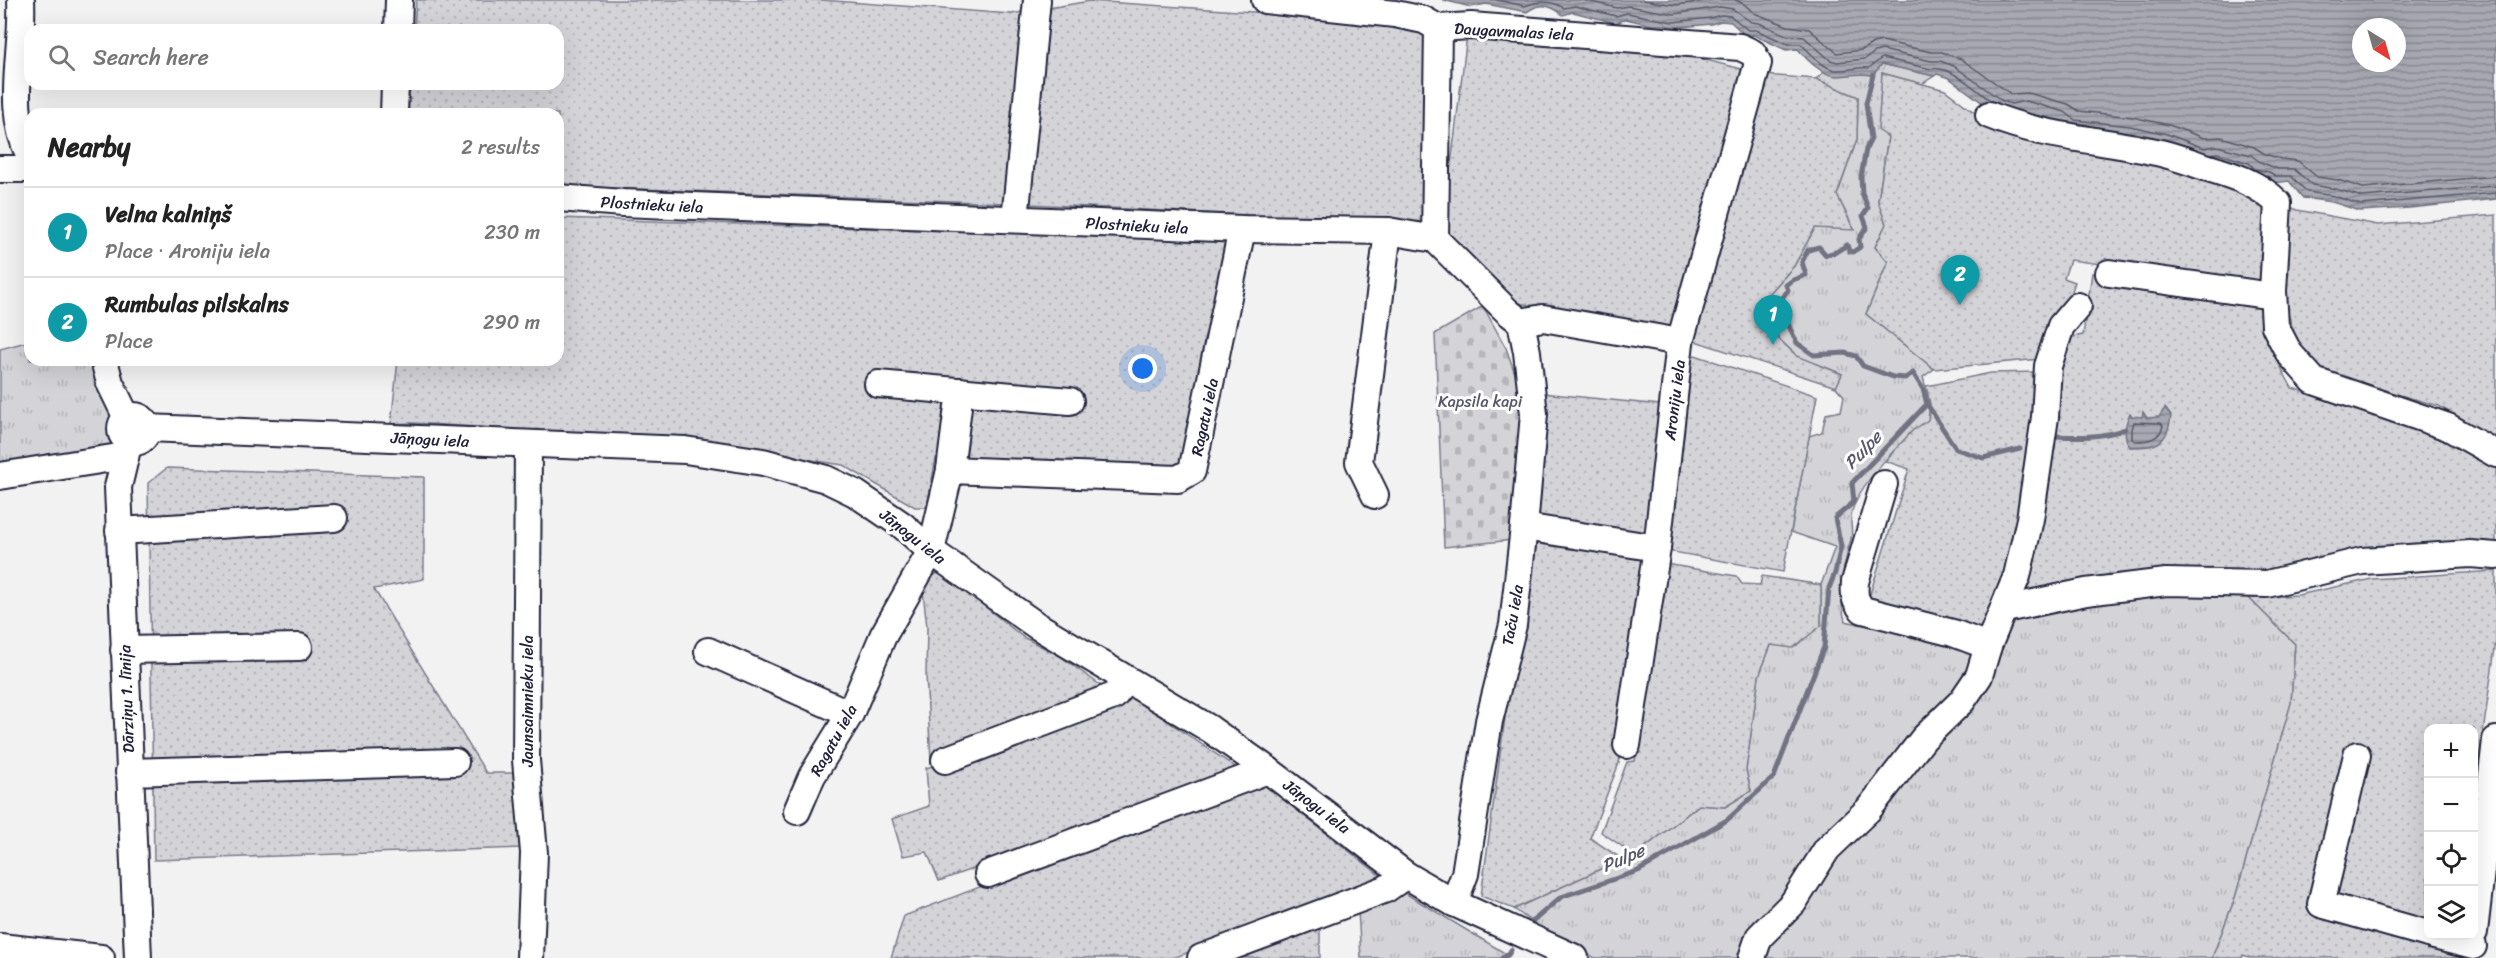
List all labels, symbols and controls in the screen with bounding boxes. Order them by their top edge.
street label: Daugavmalas iela [1454,14,1575,49]
north arrow [2352,18,2406,72]
search box [24,24,564,90]
text: Search here [93,38,209,77]
icon: search [45,41,78,74]
text: Nearby [48,124,130,170]
text: 2 results [461,130,540,165]
street label: Plostnieku iela [600,187,704,222]
text: Velna kalniņš [105,195,231,234]
street label: Plostnieku iela [1085,208,1189,243]
text: 1 [63,215,72,250]
text: 230 m [484,215,540,250]
text: Place · Aroniju iela [105,234,270,269]
pin: 2 [1940,256,1980,305]
text: Rumbulas pilskalns [105,285,289,324]
pin: 1 [1754,296,1792,345]
text: 2 [62,305,73,340]
text: 290 m [483,305,540,340]
text: Place [105,324,153,359]
your location [1128,354,1157,383]
street label: Aroniju iela [1655,358,1694,443]
street label: Ragatu iela [1182,376,1227,459]
park label: Kapsila kapi [1438,387,1523,416]
water label: Pulpe [1836,422,1891,477]
street label: Jāņogu iela [389,423,471,456]
street label: Jāņogu iela [872,500,953,573]
street label: Taču iela [1493,581,1532,648]
street label: Jaunsaimnieku iela [513,635,542,768]
street label: Dārziņu 1. līnija [110,643,143,754]
street label: Ragatu iela [802,699,865,782]
map controls [2424,724,2478,940]
button: + [2424,724,2478,778]
street label: Jāņogu iela [1276,771,1357,842]
button: − [2424,778,2478,832]
button: locate [2424,832,2478,886]
water label: Pulpe [1596,834,1651,881]
button: layers [2424,886,2478,940]

